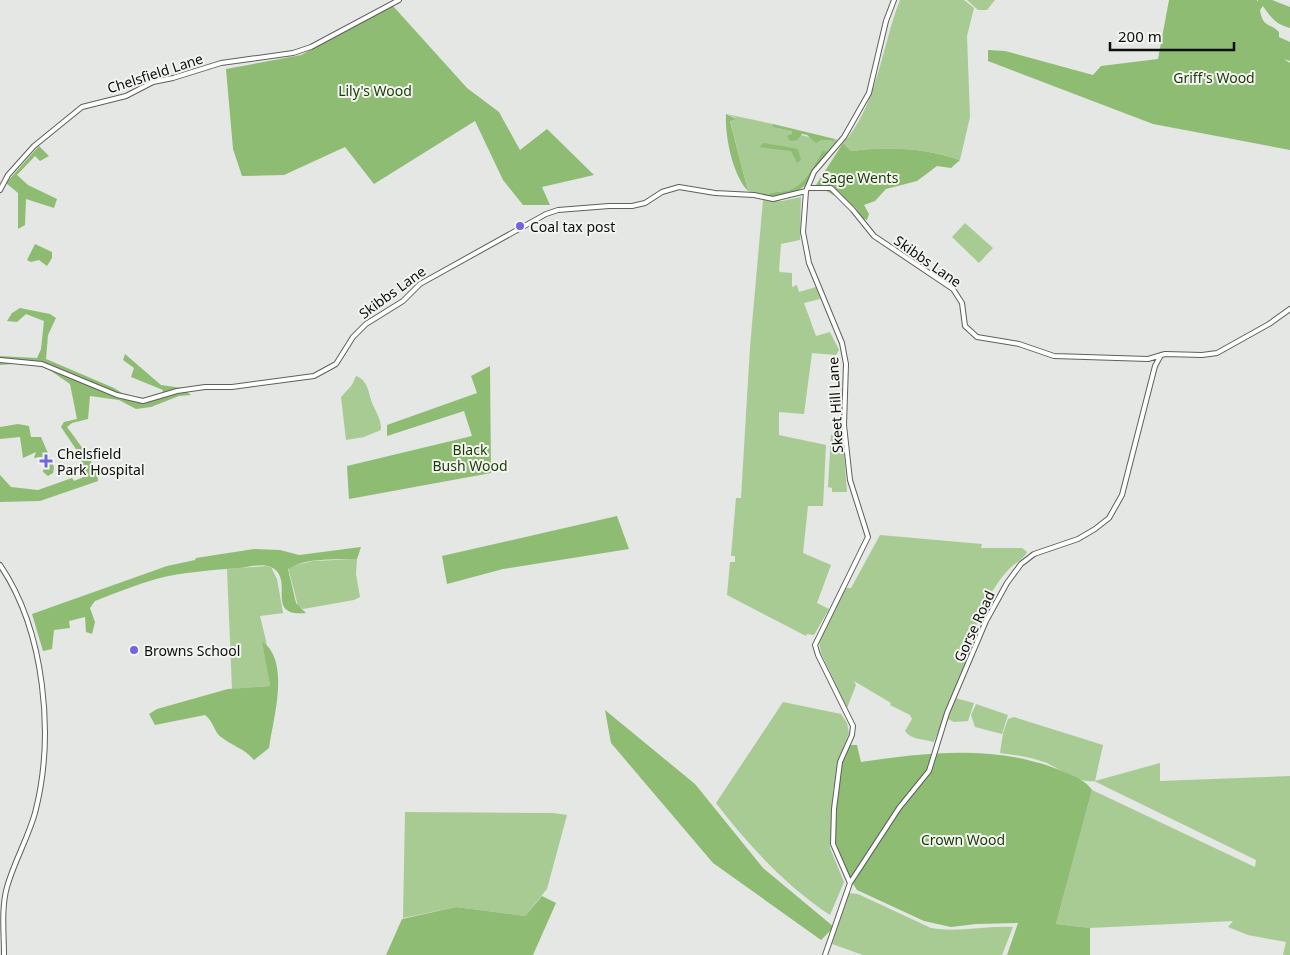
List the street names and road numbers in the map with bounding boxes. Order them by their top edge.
street label: Chelsfield Lane [105,49,205,97]
street label: Skibbs Lane [891,231,966,291]
street label: Skibbs Lane [355,261,429,323]
street label: Skeet Hill Lane [823,356,847,454]
street label: Gorse Road [949,587,999,665]

